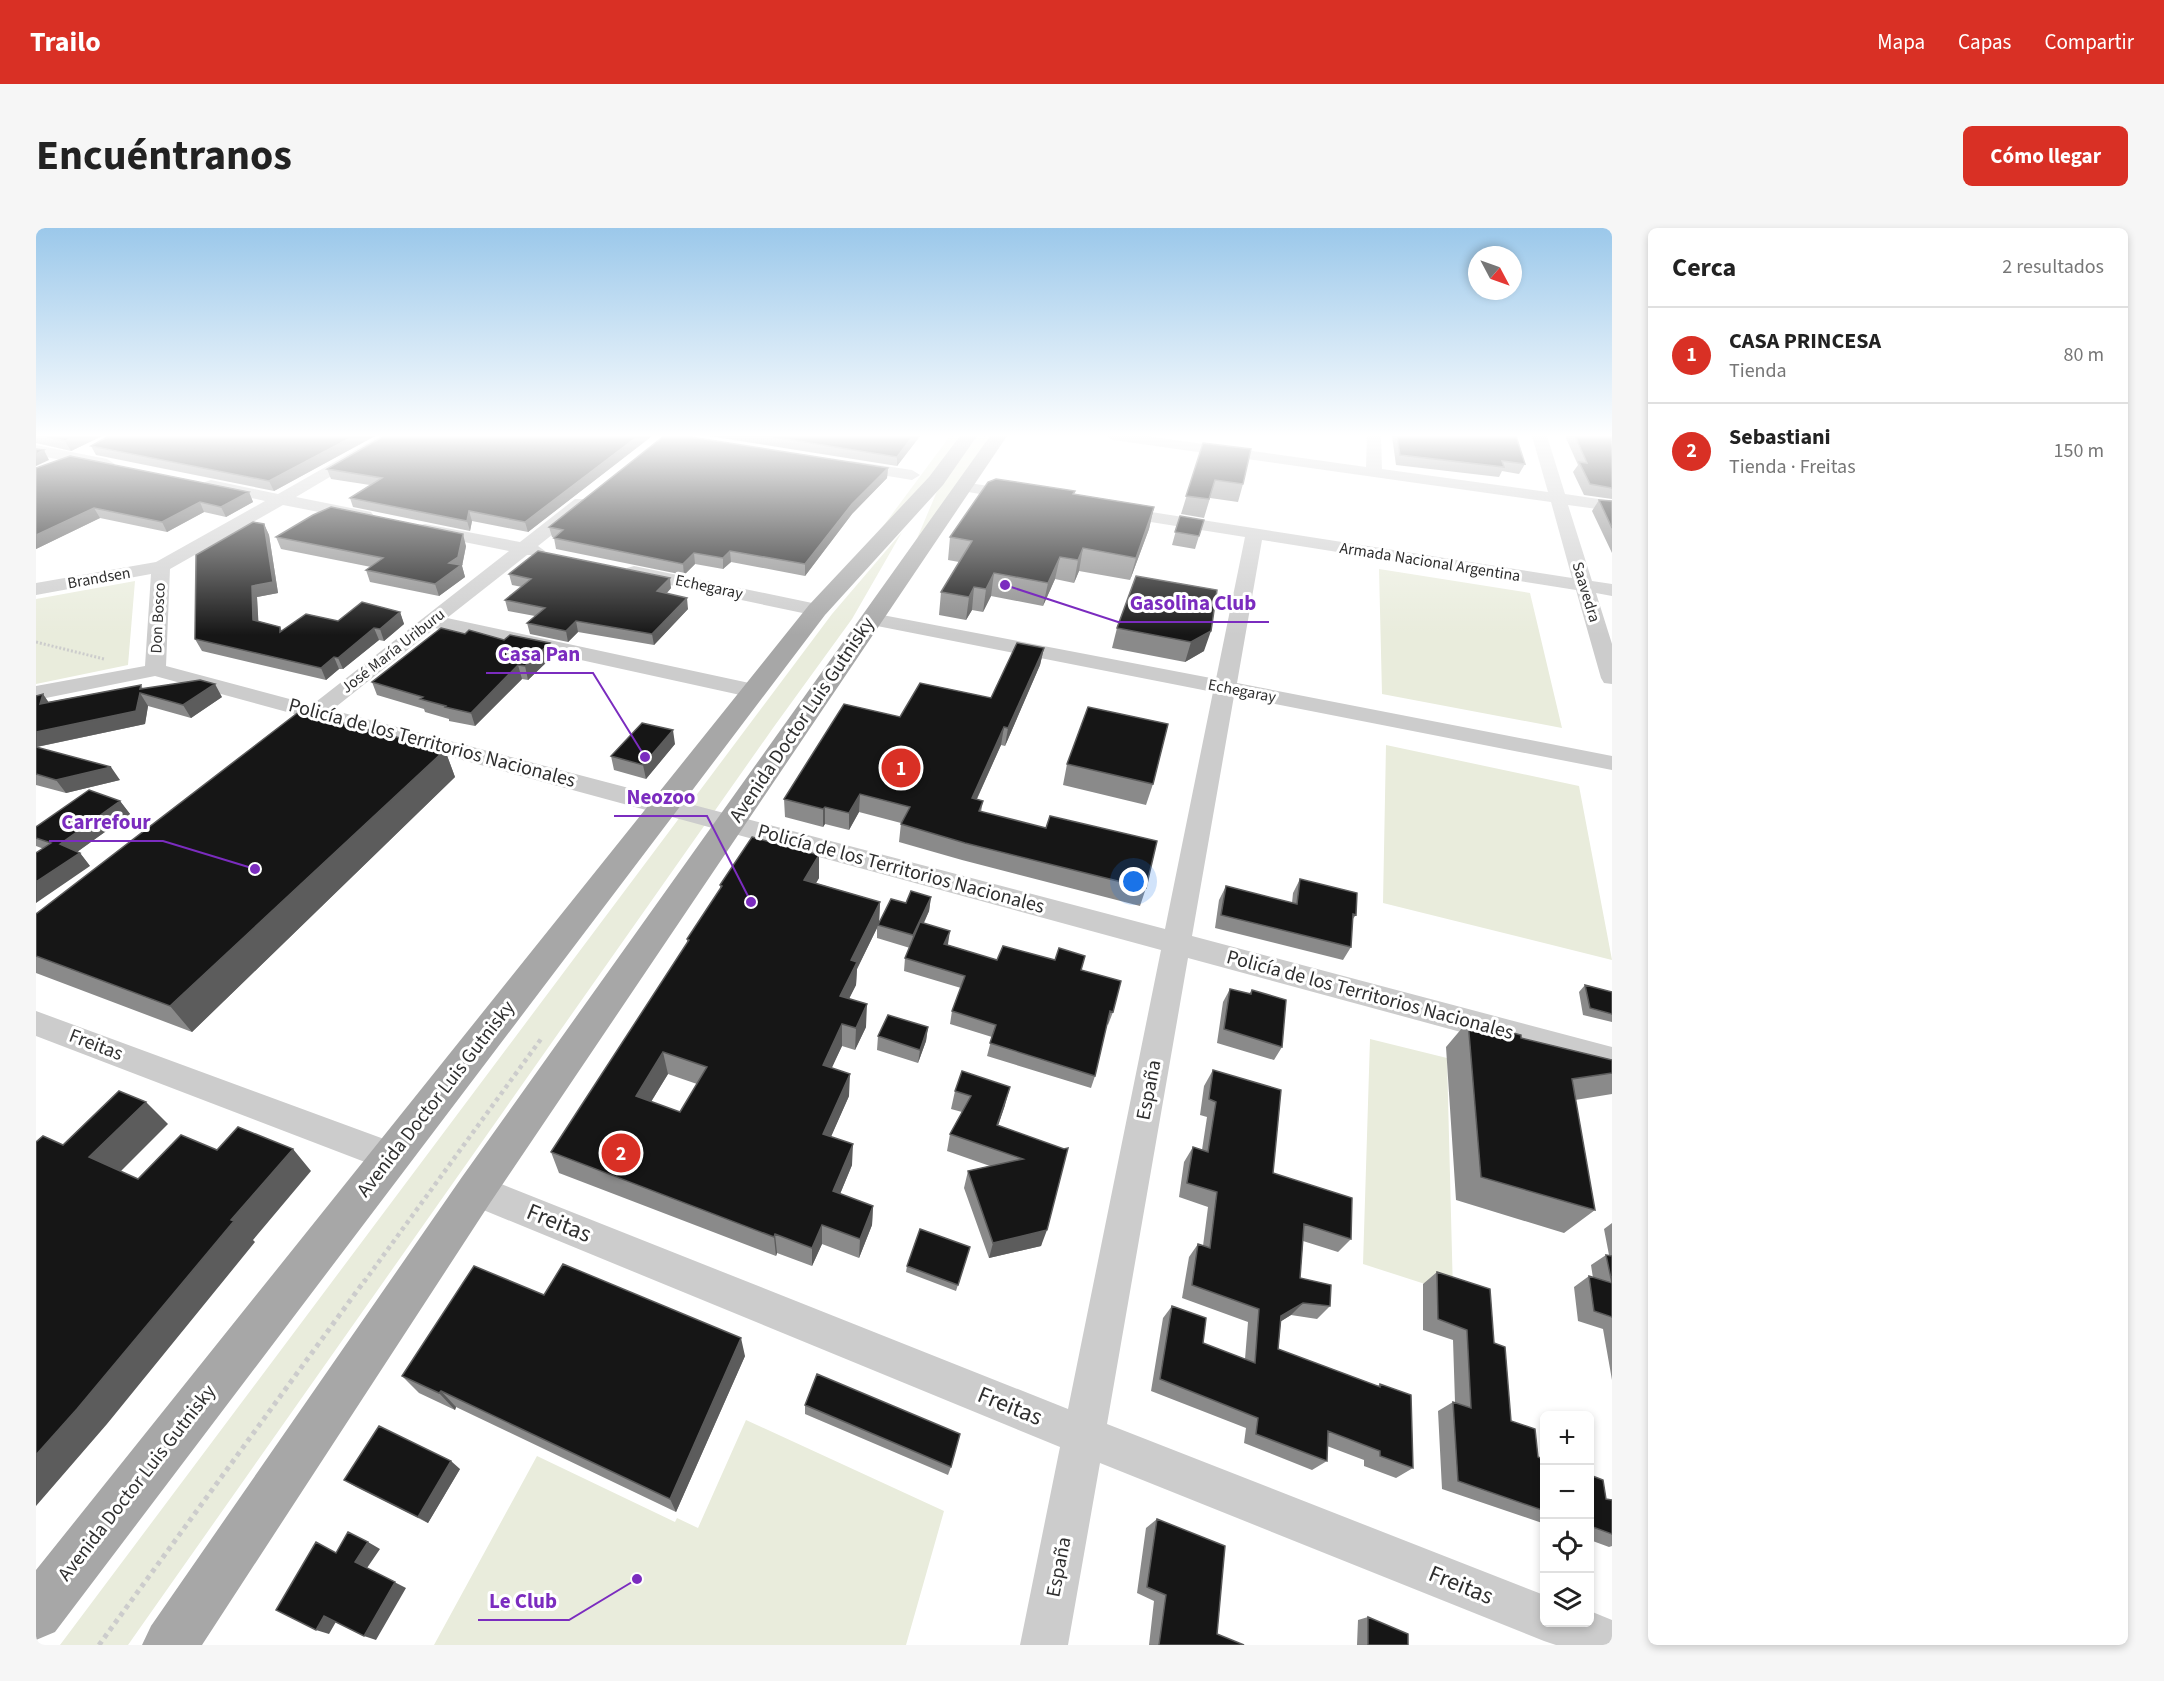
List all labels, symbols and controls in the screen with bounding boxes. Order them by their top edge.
text: Trailo [30,22,101,62]
text: Mapa [1877,27,1925,57]
text: Capas [1958,27,2011,57]
text: Compartir [2044,27,2134,57]
text: Encuéntranos [36,126,292,186]
button: Cómo llegar [1963,126,2128,186]
north arrow [1468,246,1522,300]
text: Cerca [1672,249,1736,286]
text: 2 resultados [2002,253,2104,281]
text: CASA PRINCESA [1729,325,1881,357]
text: 1 [1686,341,1697,369]
text: 80 m [2064,341,2104,369]
text: Tienda [1729,357,1787,385]
text: Sebastiani [1729,421,1831,453]
text: 2 [1686,437,1697,465]
text: 150 m [2054,437,2104,465]
text: Tienda · Freitas [1729,453,1856,481]
street label: Armada Nacional Argentina [1338,537,1522,587]
street label: Saavedra [1566,559,1606,625]
street label: Brandsen [66,562,132,594]
street label: Echegaray [673,569,745,605]
street label: Don Bosco [145,582,171,654]
callout: Gasolina Club [1118,583,1269,622]
text: Gasolina Club [1130,588,1256,618]
street label: José María Uriburu [336,603,450,699]
street label: Avenida Doctor Luis Gutnisky [723,611,882,828]
callout: Casa Pan [486,634,593,673]
text: Casa Pan [498,639,580,669]
street label: Echegaray [1206,674,1278,708]
street label: Policía de los Territorios Nacionales [285,691,579,795]
pin: 1 [882,746,920,790]
callout: Neozoo [614,777,707,816]
text: Neozoo [627,782,695,812]
callout: Carrefour [49,802,163,841]
text: Carrefour [61,807,151,837]
street label: Policía de los Territorios Nacionales [754,817,1048,921]
your location [1119,867,1148,896]
street label: Policía de los Territorios Nacionales [1223,943,1517,1047]
street label: Avenida Doctor Luis Gutnisky [350,994,522,1203]
street label: Freitas [65,1022,127,1068]
street label: España [1129,1057,1169,1123]
pin: 2 [602,1130,640,1176]
street label: Freitas [521,1194,597,1252]
street label: Freitas [972,1377,1048,1435]
street label: Avenida Doctor Luis Gutnisky [51,1378,223,1587]
map controls [1540,1411,1594,1627]
button: + [1540,1411,1594,1465]
button: − [1540,1465,1594,1519]
button: locate [1540,1519,1594,1573]
street label: España [1039,1534,1079,1600]
street label: Freitas [1423,1556,1499,1614]
button: layers [1540,1573,1594,1627]
callout: Le Club [478,1581,569,1620]
text: Le Club [489,1586,557,1616]

